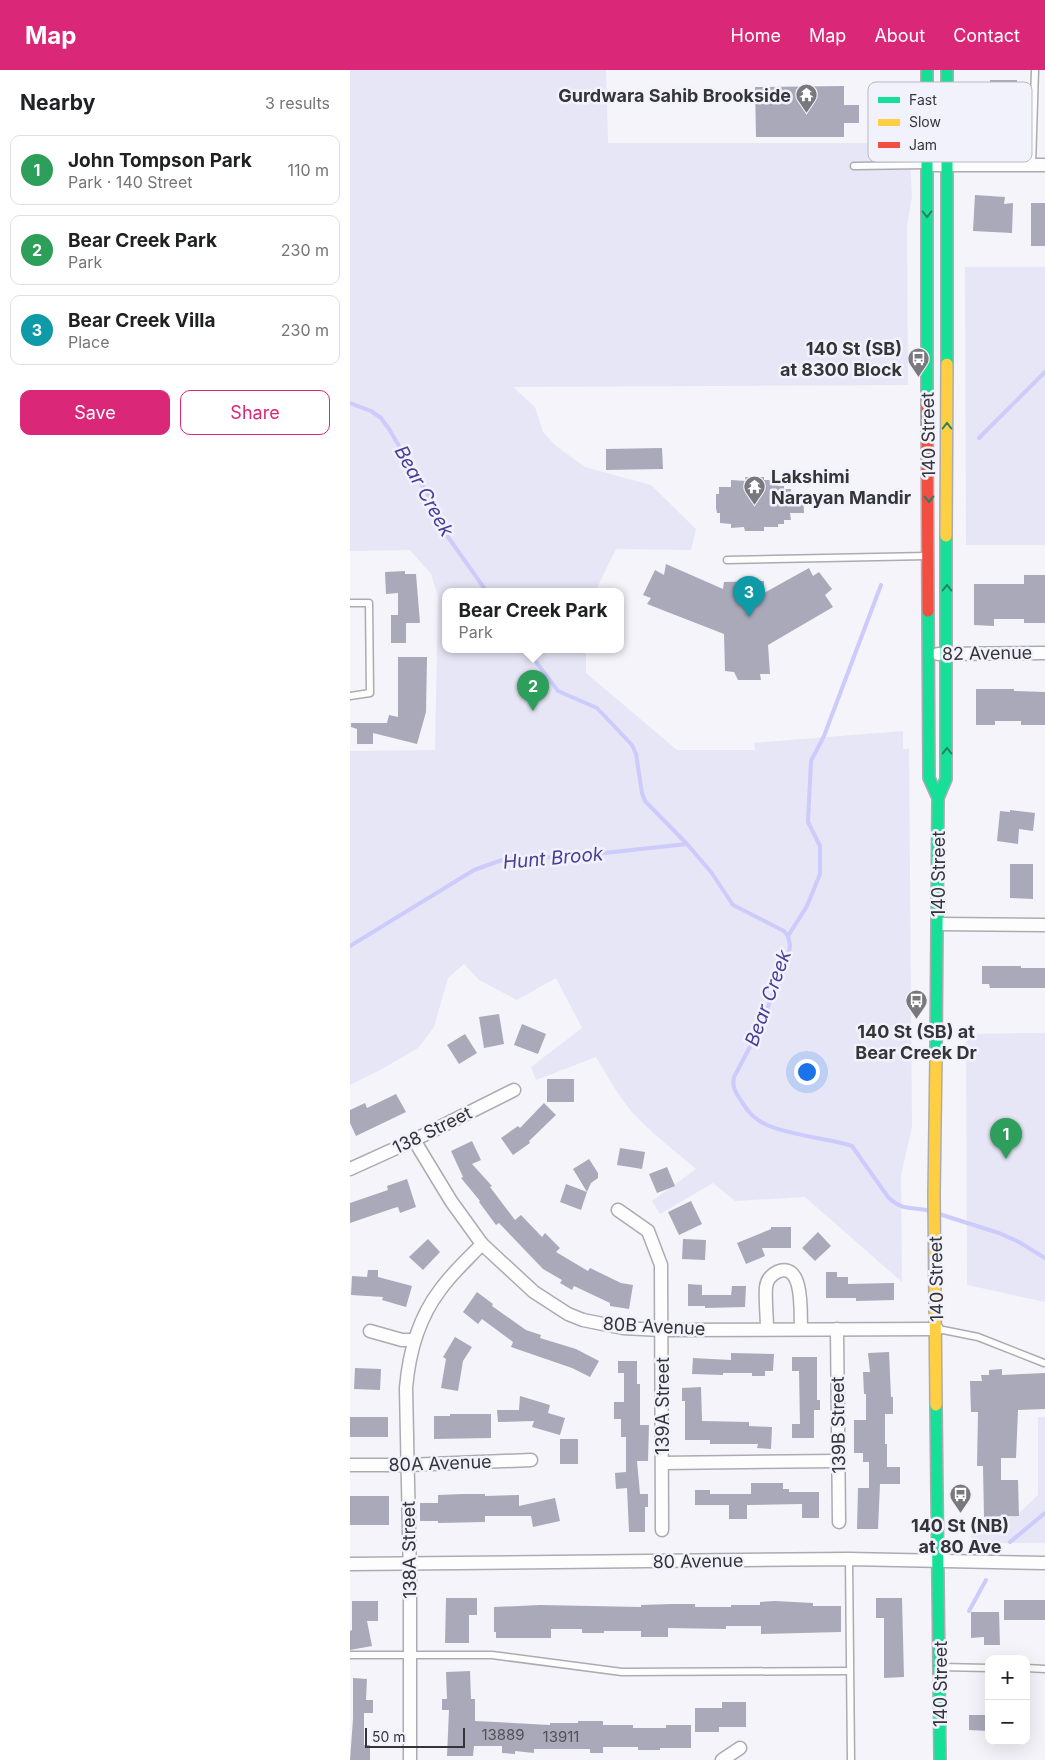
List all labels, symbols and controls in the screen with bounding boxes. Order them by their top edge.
text: Map [25,21,76,50]
text: Home [731,25,781,46]
text: Map [809,25,846,46]
text: About [874,25,925,46]
text: Contact [953,25,1020,46]
legend [868,82,1032,162]
temple icon: Gurdwara Sahib Brookside [795,83,819,114]
place label: Gurdwara Sahib Brookside [558,85,791,106]
text: Nearby [20,90,95,115]
text: Fast [909,91,937,108]
text: 3 results [265,93,330,113]
text: Slow [909,113,941,130]
text: Jam [909,136,937,153]
text: John Tompson Park [68,149,252,172]
text: 1 [34,160,40,180]
text: 110 m [287,160,329,180]
text: Park · 140 Street [68,172,192,192]
one-way arrow [922,210,932,218]
text: Bear Creek Park [68,229,217,252]
text: 2 [32,240,42,260]
text: 230 m [281,240,329,260]
text: Park [68,252,102,272]
text: Bear Creek Villa [68,309,216,332]
text: 3 [32,320,42,340]
text: 230 m [281,320,329,340]
text: Place [68,332,110,352]
place label: 140 St (SB) at 8300 Block [780,338,903,380]
bus stop icon: 140 St (SB) at 8300 Block [906,346,930,377]
button: Save [20,390,170,435]
button: Share [180,390,330,435]
street label: 140 Street [917,392,939,478]
one-way arrow [942,422,952,430]
water label: Bear Creek [390,441,459,541]
place label: Lakshimi Narayan Mandir [771,466,911,508]
temple icon: Lakshimi Narayan Mandir [743,474,767,505]
one-way arrow [924,496,934,503]
pin: 3 [733,576,765,617]
one-way arrow [942,584,952,592]
popup [442,588,624,653]
text: Bear Creek Park [459,599,608,622]
text: Park [459,622,493,642]
street label: 82 Avenue [942,642,1032,664]
pin: 2 [517,670,549,711]
one-way arrow [942,747,952,754]
street label: 140 Street [928,831,949,917]
water label: Hunt Brook [502,842,605,874]
water label: Bear Creek [740,946,796,1049]
bus stop icon: 140 St (SB) at Bear Creek Dr [904,989,928,1020]
place label: 140 St (SB) at Bear Creek Dr [855,1021,977,1063]
your location [794,1059,820,1085]
street label: 138 Street [389,1102,475,1158]
pin: 1 [990,1118,1022,1159]
street label: 140 Street [925,1236,947,1322]
street label: 80B Avenue [602,1313,706,1339]
street label: 139A Street [652,1357,673,1455]
street label: 139B Street [827,1376,849,1474]
street label: 80A Avenue [388,1451,492,1475]
bus stop icon: 140 St (NB) at 80 Ave [948,1483,972,1514]
street label: 138A Street [398,1501,420,1599]
place label: 140 St (NB) at 80 Ave [911,1515,1009,1557]
street label: 80 Avenue [652,1550,744,1572]
street label: 140 Street [930,1641,951,1727]
map controls [985,1655,1030,1745]
button: + [985,1655,1030,1700]
button: − [985,1700,1030,1745]
scale bar [365,1725,465,1748]
house number: 13889 [481,1725,525,1744]
house number: 13911 [543,1727,579,1746]
text: 50 m [372,1728,406,1745]

